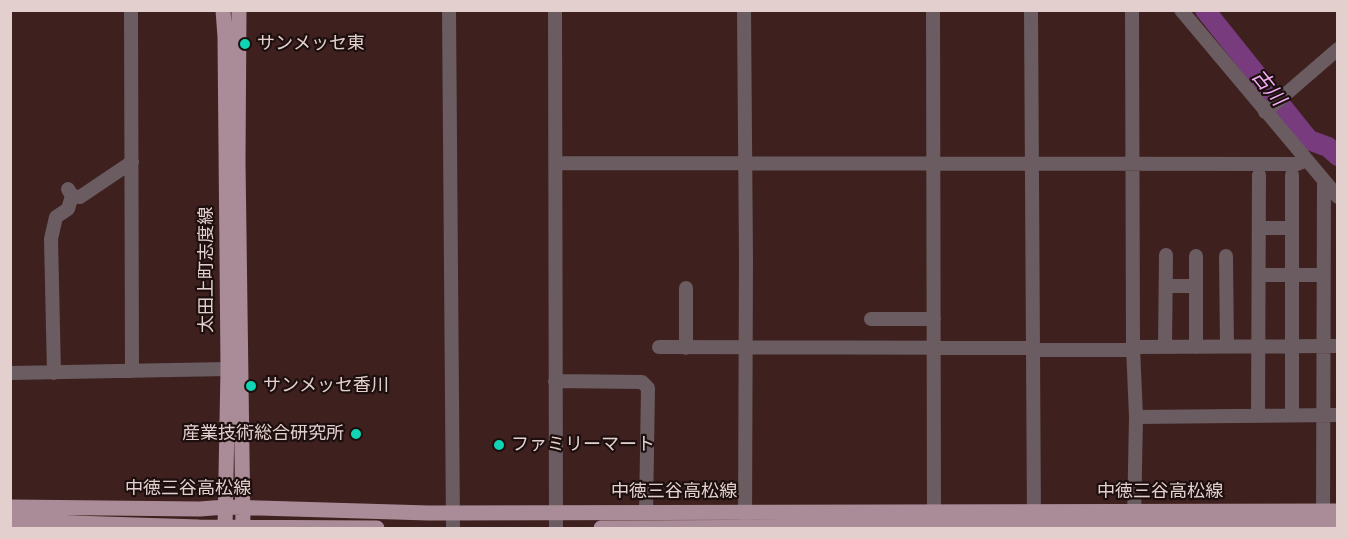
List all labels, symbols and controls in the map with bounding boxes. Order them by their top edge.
place label: サンメッセ東 [257,33,365,55]
marker: サンメッセ東 [238,37,252,51]
water label: 古川 [1246,65,1290,111]
street label: 太田上町志度線 [196,207,218,333]
place label: サンメッセ香川 [263,375,389,397]
marker: サンメッセ香川 [244,379,258,393]
place label: 産業技術総合研究所 [182,423,344,445]
marker: 産業技術総合研究所 [349,427,363,441]
place label: ファミリーマート [511,434,655,456]
marker: ファミリーマート [492,438,506,452]
street label: 中徳三谷高松線 [125,478,251,500]
street label: 中徳三谷高松線 [611,481,737,503]
street label: 中徳三谷高松線 [1097,481,1223,503]

